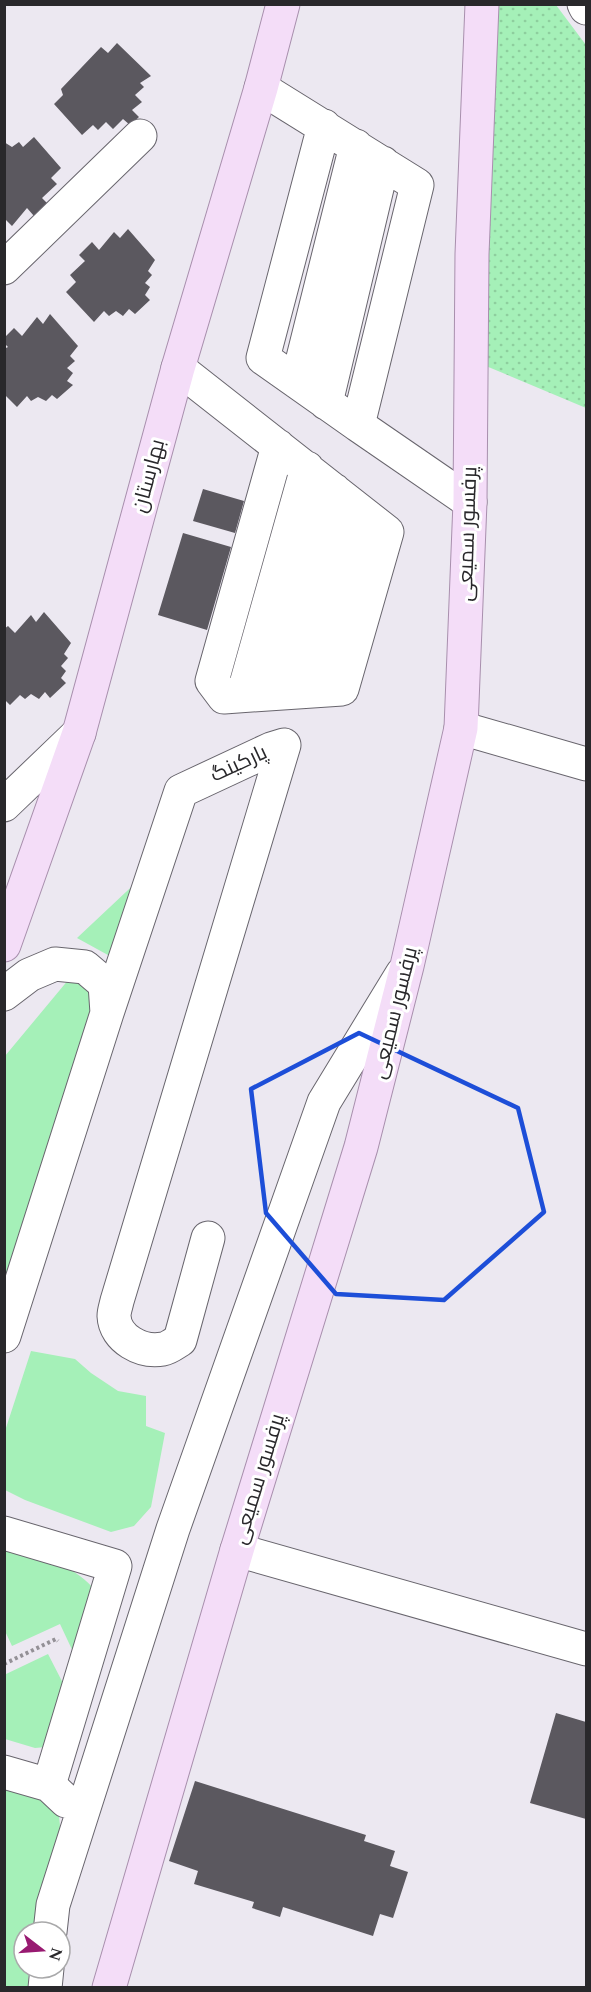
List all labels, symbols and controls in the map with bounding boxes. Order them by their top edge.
street label: بهارستان [124,436,174,516]
street label: پرفسور سمیعی [450,465,486,602]
street label: پارکینگ [205,737,273,791]
street label: پرفسور سمیعی [363,943,427,1082]
street label: پرفسور سمیعی [224,1409,294,1548]
north arrow [12,1920,72,1980]
text: N [42,1944,69,1964]

